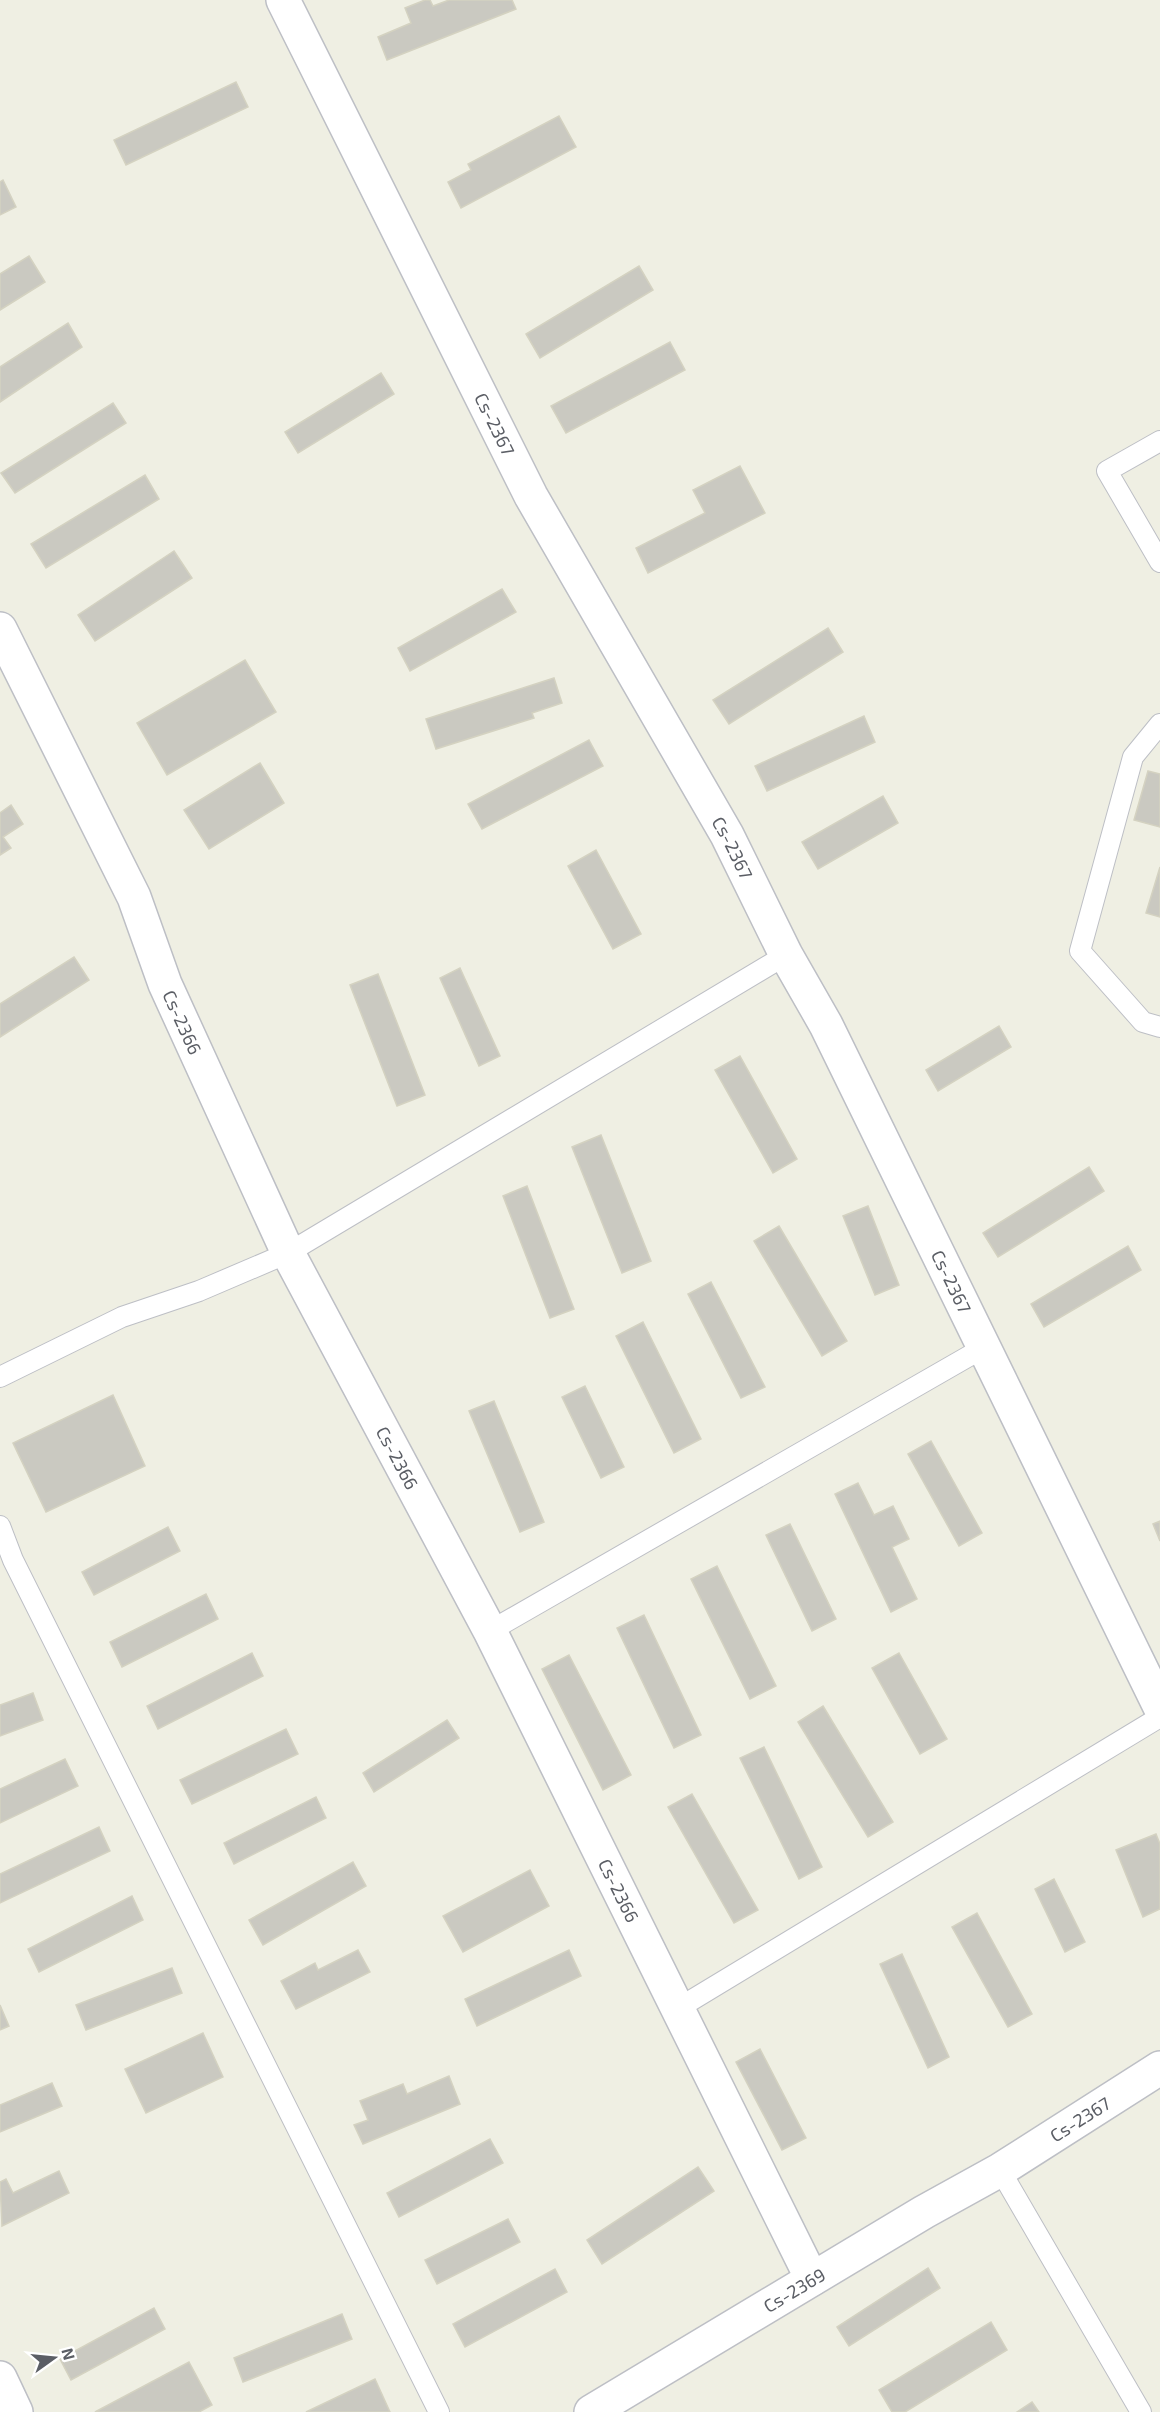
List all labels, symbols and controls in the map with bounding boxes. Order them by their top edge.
street label: Cs-2367 [470,389,520,459]
street label: Cs-2367 [708,812,758,882]
street label: Cs-2366 [158,987,207,1058]
street label: Cs-2367 [927,1246,976,1316]
street label: Cs-2366 [372,1423,423,1493]
street label: Cs-2366 [594,1855,644,1926]
street label: Cs-2367 [1046,2092,1114,2146]
street label: Cs-2369 [759,2263,829,2317]
north arrow [24,2328,84,2388]
text: N [58,2346,80,2362]

